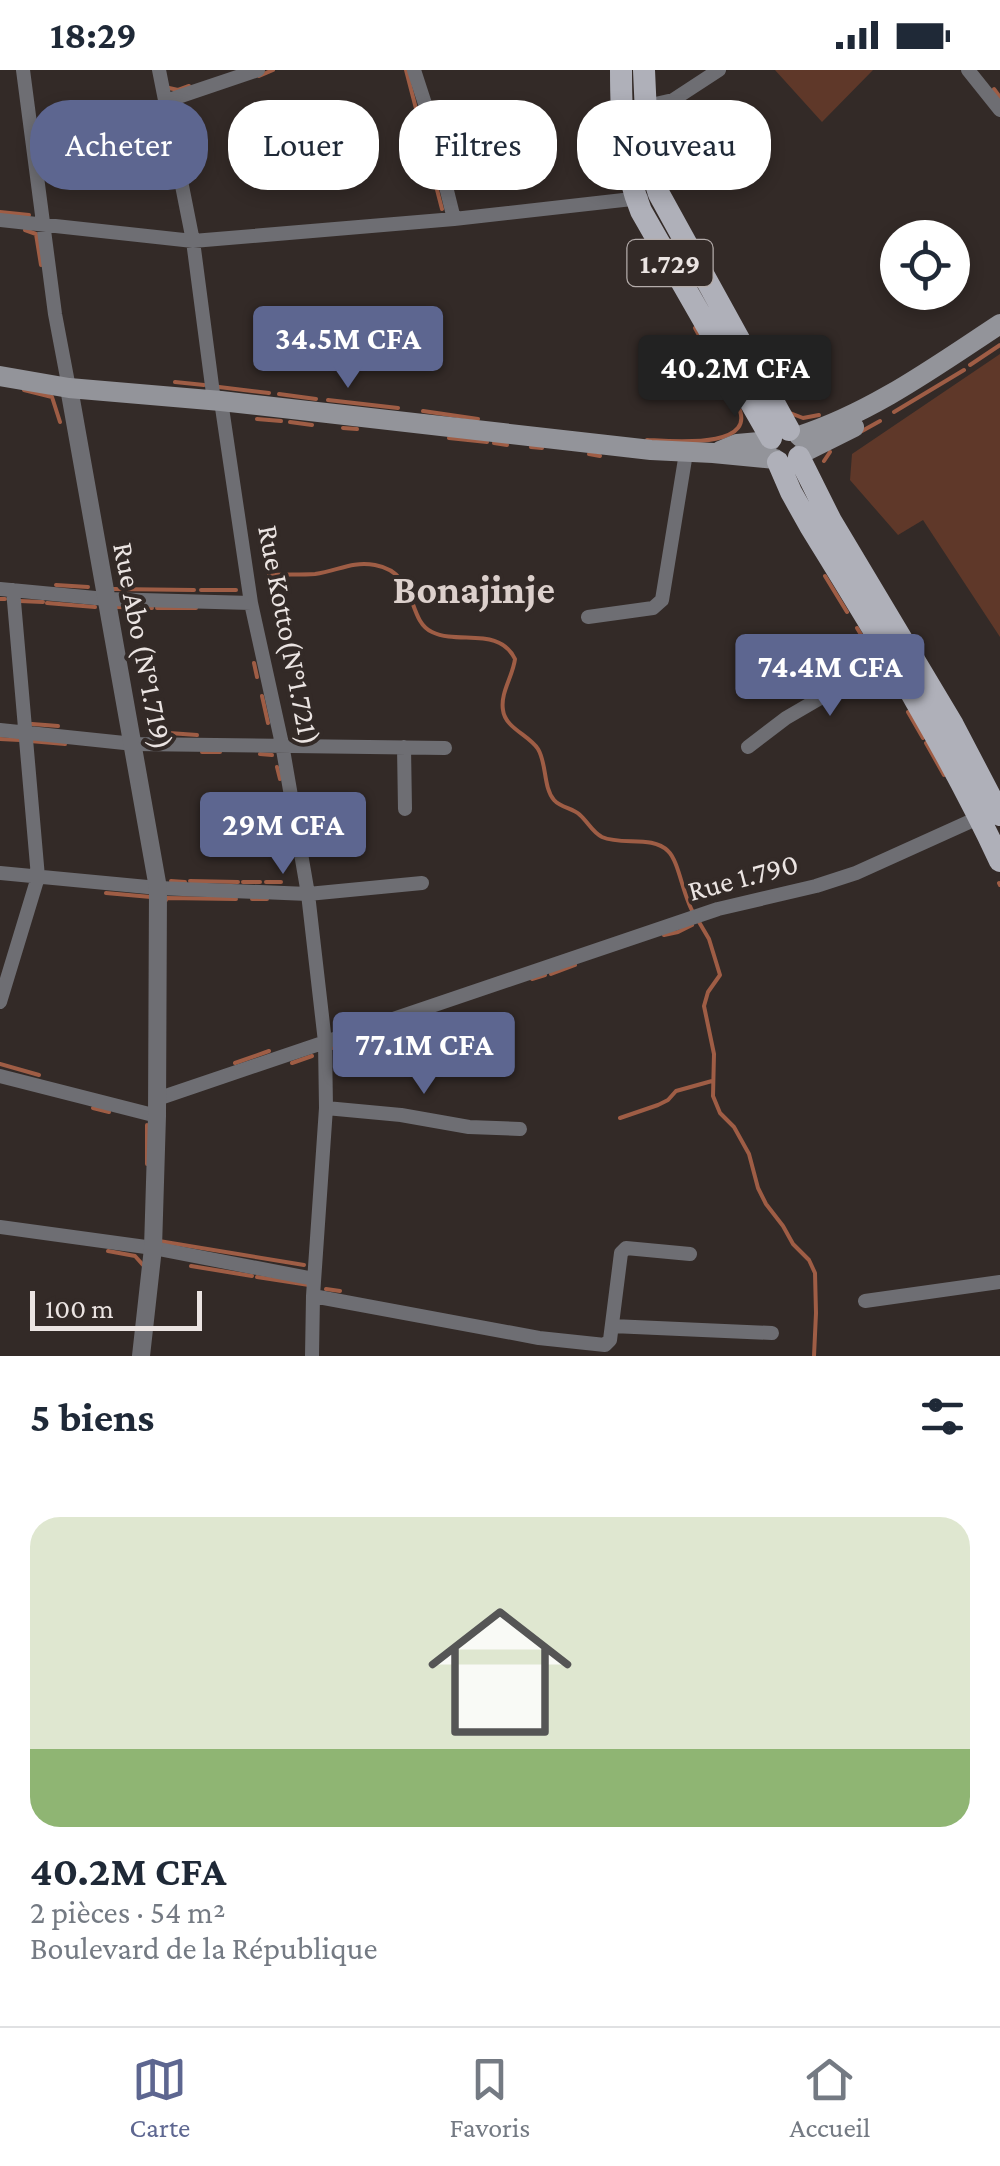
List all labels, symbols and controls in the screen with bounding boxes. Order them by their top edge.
text: 18:29 [50,14,137,56]
chip: Acheter [30,100,208,190]
chip: Louer [228,100,379,190]
chip: Filtres [399,100,557,190]
chip: Nouveau [577,100,771,190]
map controls [880,220,970,310]
button: locate [880,220,970,310]
road number: 1.729 [628,240,712,286]
pin: 34.5M CFA [234,306,462,391]
text: 34.5M CFA [275,320,421,356]
pin: 40.2M CFA [621,335,849,420]
text: 40.2M CFA [660,349,810,385]
street label: Rue Kotto(N°1.721) [251,522,327,748]
street label: Rue Abo (N°1.719) [106,539,180,753]
district label: Bonajinje [393,567,555,612]
pin: 74.4M CFA [716,634,944,719]
text: 74.4M CFA [757,648,903,684]
pin: 29M CFA [191,792,375,877]
text: 29M CFA [222,806,344,842]
street label: Rue 1.790 [684,846,802,907]
pin: 77.1M CFA [310,1012,538,1097]
text: 77.1M CFA [355,1026,493,1062]
scale bar [30,1286,202,1330]
text: 100 m [45,1293,114,1324]
icon: filters [915,1389,970,1444]
text: 5 biens [30,1393,154,1440]
icon: home [410,1582,590,1762]
text: 40.2M CFA [30,1847,226,1894]
text: 2 pièces · 54 m² [30,1894,226,1930]
text: Boulevard de la République [30,1930,378,1966]
tab: Carte [130,2052,190,2143]
tab: Favoris [449,2052,530,2143]
tab: Accueil [790,2052,870,2143]

